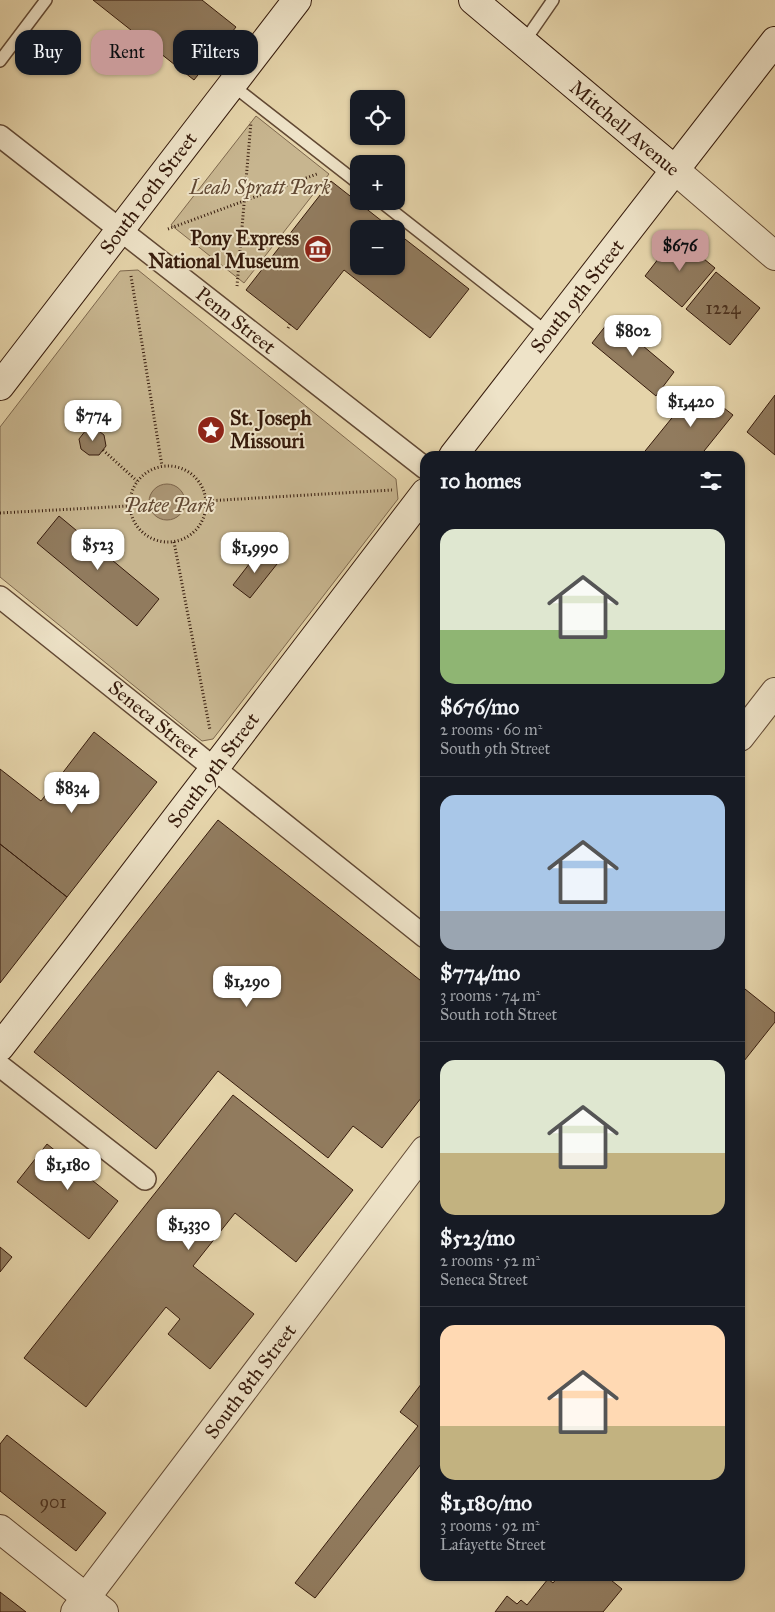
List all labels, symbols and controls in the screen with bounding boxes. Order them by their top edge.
chip: Buy [15,30,81,75]
chip: Rent [91,30,163,75]
chip: Filters [173,30,258,75]
street label: Mitchell Avenue [565,75,685,181]
map controls [350,90,405,275]
button: locate [350,90,405,145]
street label: South 10th Street [94,127,202,259]
button: + [350,155,405,210]
park label: Leah Spratt Park [188,175,331,200]
button: − [350,220,405,275]
place label: Pony Express National Museum [148,226,300,273]
pin: $676 [650,230,710,272]
museum icon: Pony Express National Museum [303,234,333,264]
street label: South 9th Street [525,234,629,358]
text: $676 [663,236,697,255]
street label: Penn Street [191,281,281,359]
house number: 1224 [706,297,741,319]
pin: $802 [603,314,663,357]
text: $802 [615,321,651,340]
pin: $1,420 [650,386,732,428]
text: $1,420 [668,392,714,411]
pin: $774 [63,400,123,442]
text: $774 [75,406,111,425]
place label: St. Joseph Missouri [230,406,312,453]
place icon: St. Joseph Missouri [196,415,226,445]
icon: filters [697,467,725,495]
text: 10 homes [440,468,521,494]
park label: Patee Park [123,493,215,517]
pin: $523 [68,528,128,571]
pin: $1,990 [214,532,296,574]
text: $523 [82,535,114,554]
text: $1,990 [232,538,278,557]
icon: home [538,562,628,652]
street label: Seneca Street [104,675,204,763]
text: $676/mo [440,694,519,720]
street label: South 9th Street [162,708,264,832]
text: 2 rooms · 60 m² [440,720,542,739]
text: South 9th Street [440,739,550,758]
pin: $834 [42,772,102,814]
text: $834 [55,778,89,797]
icon: home [538,827,628,917]
text: $774/mo [440,960,520,986]
pin: $1,290 [206,966,288,1008]
text: $1,290 [224,972,270,991]
text: 3 rooms · 74 m² [440,986,540,1005]
text: South 10th Street [440,1005,557,1024]
icon: home [538,1092,628,1182]
pin: $1,180 [27,1148,109,1191]
text: $1,180 [46,1155,90,1174]
pin: $1,330 [148,1208,230,1251]
text: $1,330 [168,1215,210,1234]
text: $523/mo [440,1225,515,1251]
text: 2 rooms · 52 m² [440,1251,540,1270]
text: Seneca Street [440,1270,528,1289]
street label: South 8th Street [199,1319,301,1443]
icon: home [538,1357,628,1447]
text: $1,180/mo [440,1490,532,1516]
house number: 901 [39,1491,67,1513]
text: 3 rooms · 92 m² [440,1516,540,1535]
text: Lafayette Street [440,1535,546,1554]

